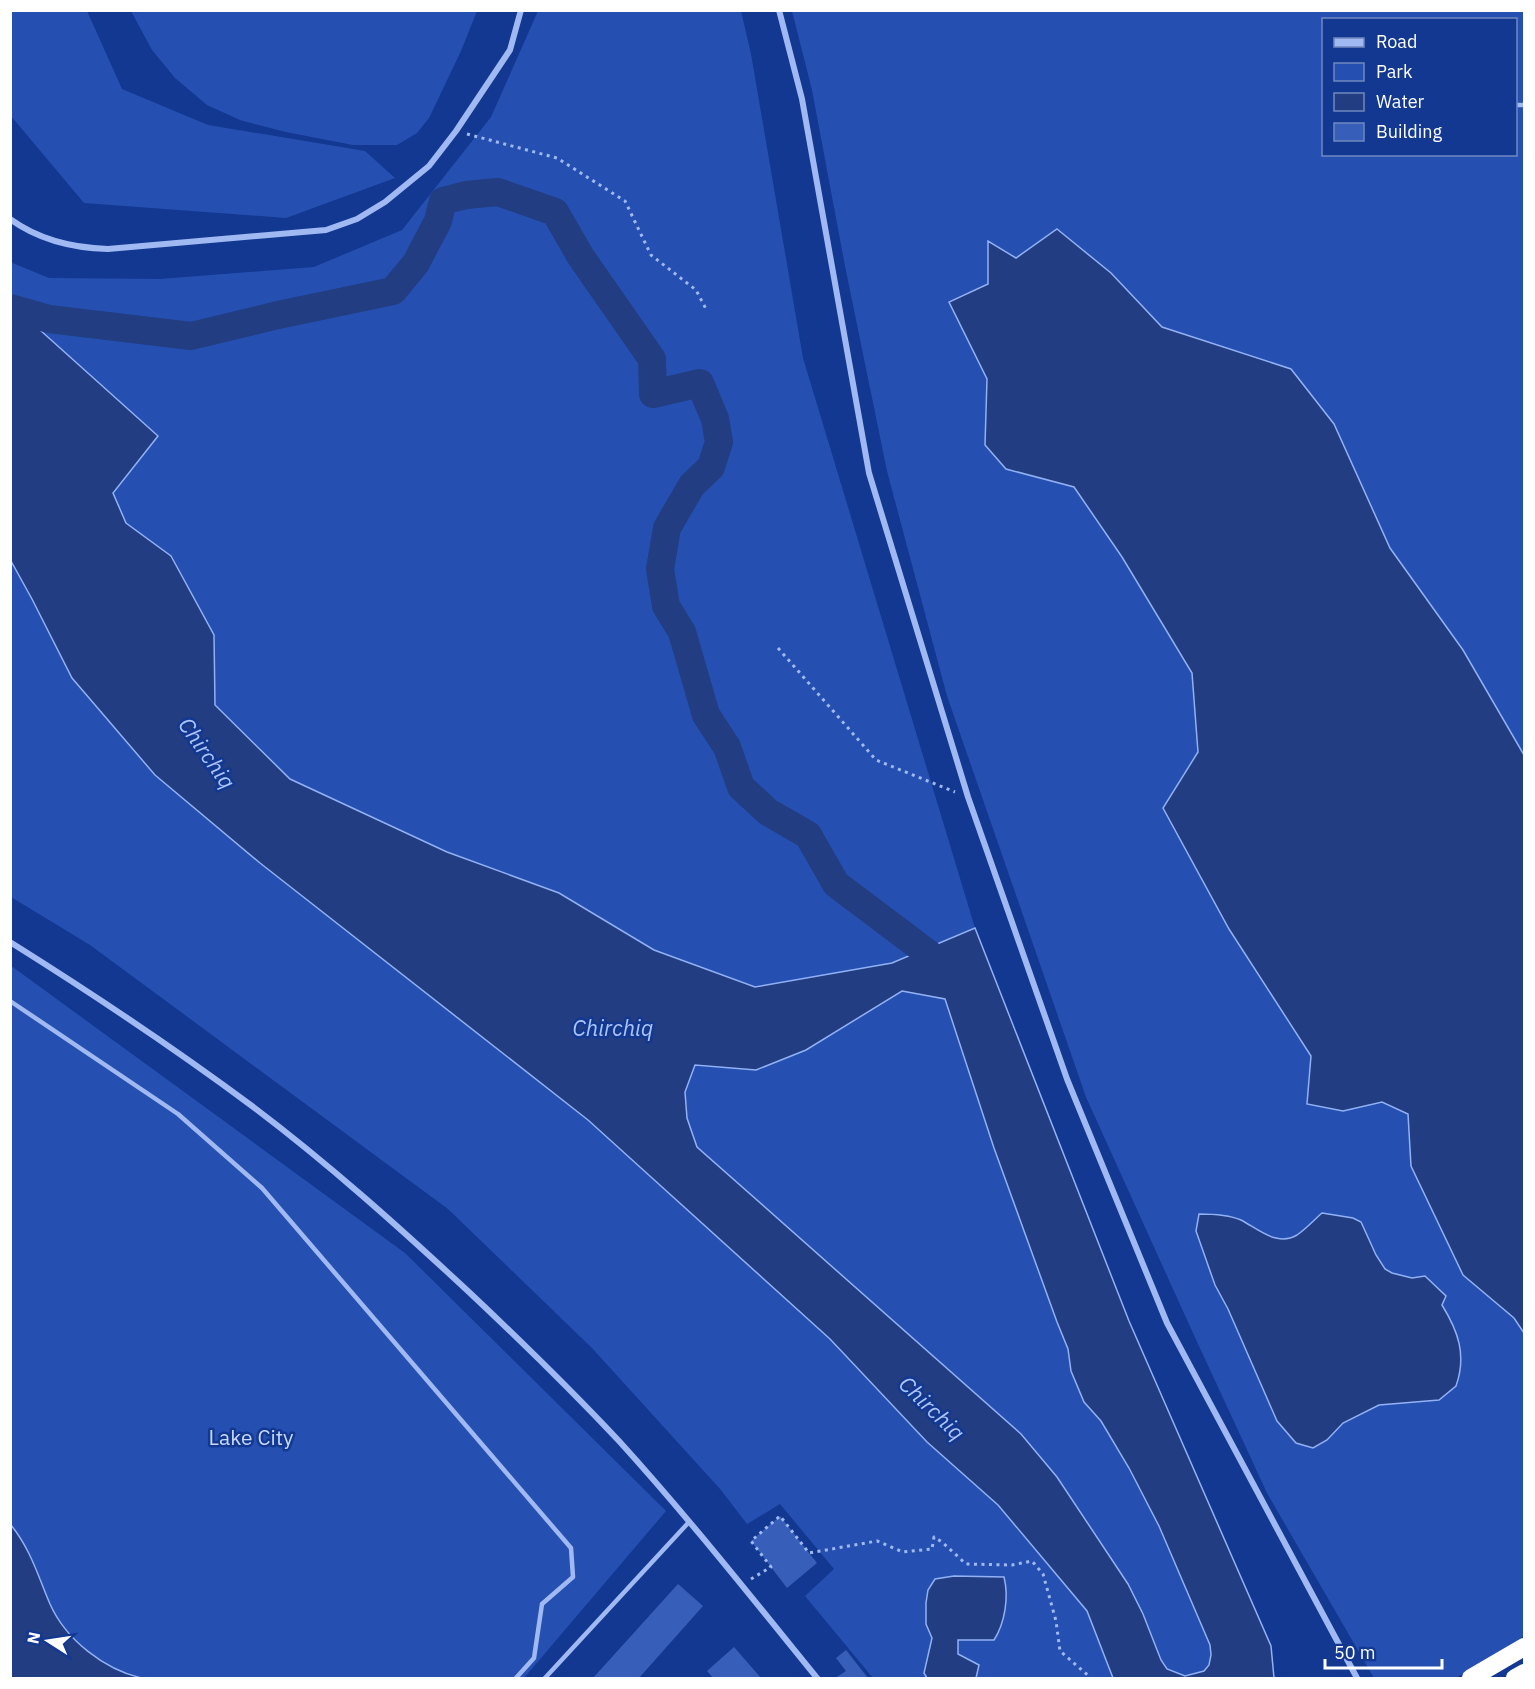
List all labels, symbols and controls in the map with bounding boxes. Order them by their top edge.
legend [1322,18,1517,156]
text: Road [1376,30,1417,53]
text: Park [1376,60,1413,83]
text: Water [1376,90,1425,113]
text: Building [1376,120,1443,143]
water label: Chirchiq [172,711,243,794]
water label: Chirchiq [573,1013,653,1042]
water label: Chirchiq [893,1369,972,1446]
park label: Lake City [208,1423,294,1451]
north arrow [18,1611,78,1671]
text: N [22,1630,44,1646]
scale bar [1325,1632,1442,1670]
text: 50 m [1334,1641,1376,1664]

